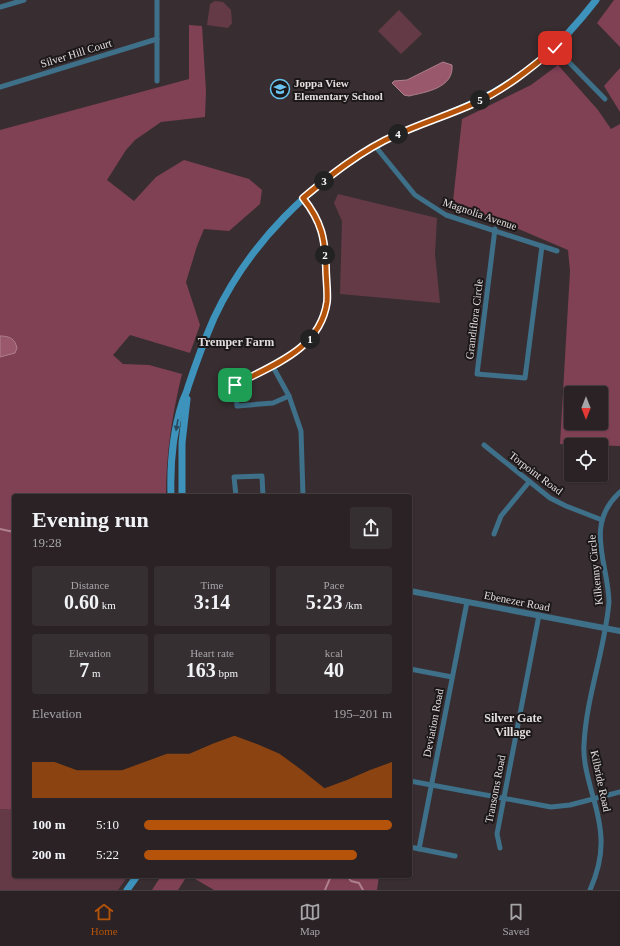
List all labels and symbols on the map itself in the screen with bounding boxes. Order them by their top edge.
pin [538,31,572,65]
street label: Silver Hill Court [39,36,113,70]
place label: Joppa View Elementary School [294,77,383,102]
school or university icon: Joppa View Elementary School [269,78,291,100]
pin: 5 [470,90,490,110]
pin: 4 [388,124,408,144]
pin: 3 [314,171,334,191]
street label: Magnolia Avenue [441,196,519,232]
pin: 2 [315,245,335,265]
street label: Grandiflora Circle [463,278,485,360]
pin: 1 [300,329,320,349]
district label: Tremper Farm [198,335,274,349]
pin [218,368,252,402]
north arrow [564,386,608,430]
one-way arrow [173,419,179,431]
street label: Torpoint Road [507,449,565,497]
street label: Kilkenny Circle [585,534,605,606]
street label: Ebenezer Road [483,589,551,613]
street label: Deviation Road [420,687,446,758]
district label: Silver Gate Village [484,711,542,739]
street label: Kilbride Road [589,749,613,813]
street label: Transoms Road [483,754,508,824]

